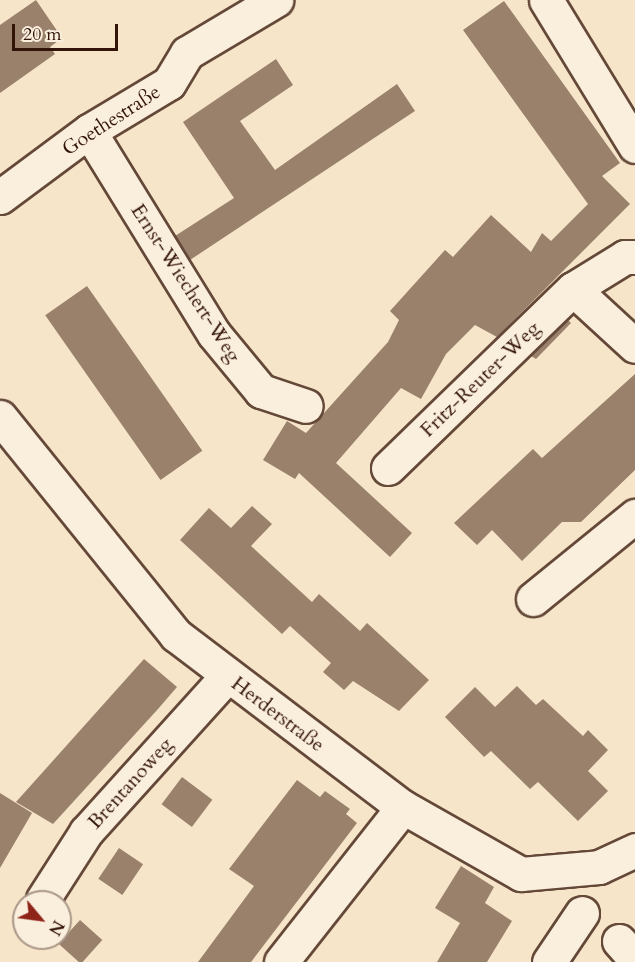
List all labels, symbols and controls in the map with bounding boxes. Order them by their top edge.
scale bar [15,12,122,50]
text: 20 m [23,22,62,47]
street label: Goethestraße [57,79,165,161]
street label: Ernst-Wiechert-Weg [126,199,246,367]
street label: Fritz-Reuter-Weg [415,316,545,442]
street label: Herderstraße [227,671,329,757]
street label: Brentanoweg [83,732,177,834]
north arrow [12,890,72,950]
text: N [43,916,69,939]

